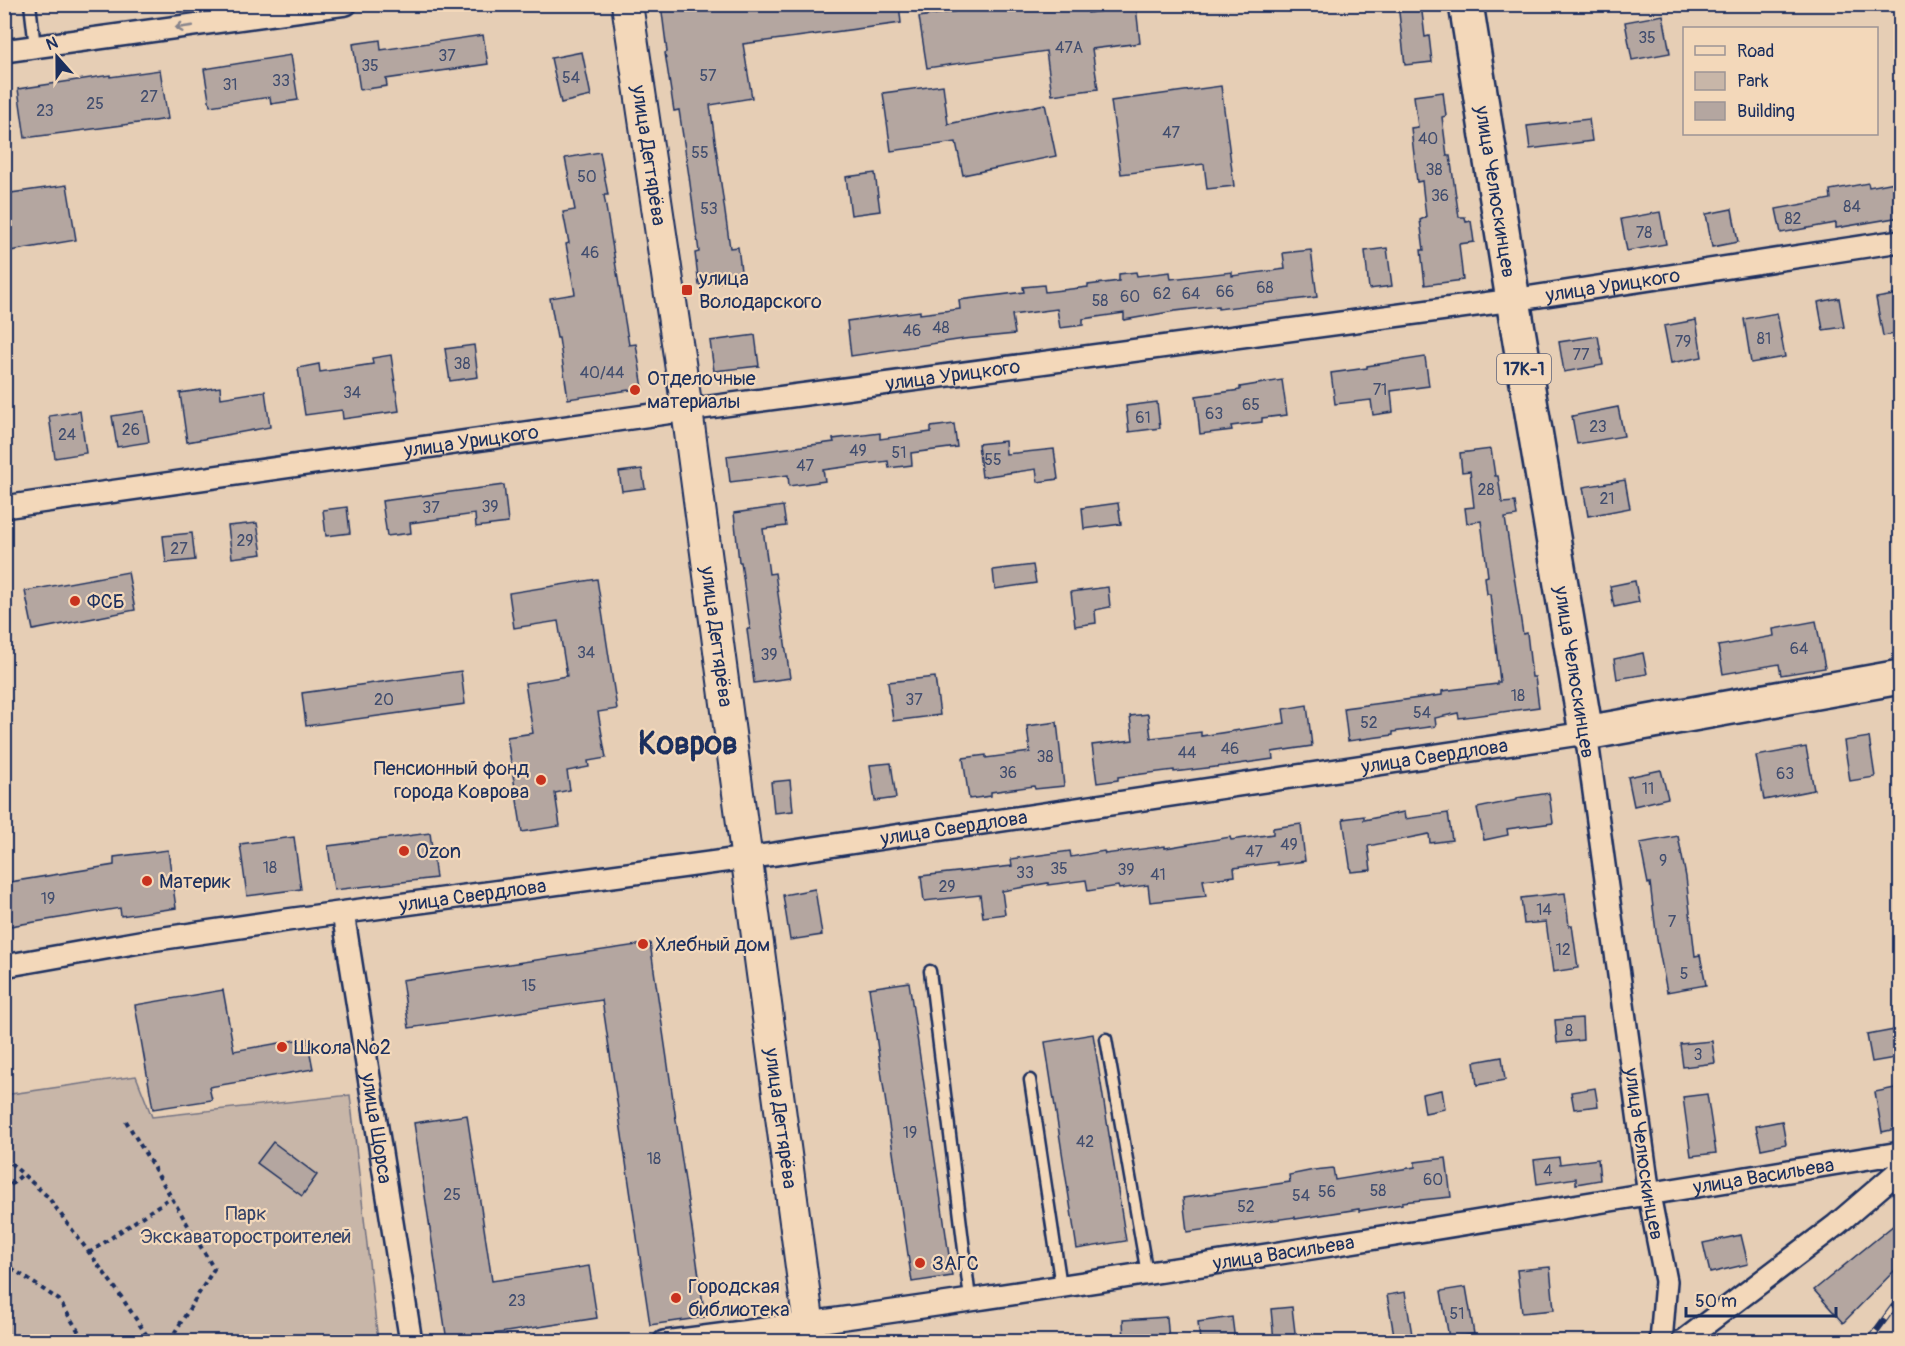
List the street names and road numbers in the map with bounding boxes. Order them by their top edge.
street label: улица Дегтярёва [626,82,672,227]
street label: улица Челюскинцев [1469,103,1521,280]
street label: улица Урицкого [1543,263,1682,308]
street label: улица Урицкого [883,354,1022,397]
road number: 17К-1 [1497,354,1551,384]
street label: улица Урицкого [401,419,541,463]
street label: улица Дегтярёва [695,564,738,709]
street label: улица Челюскинцев [1548,583,1600,760]
street label: улица Свердлова [1358,733,1510,780]
street label: улица Свердлова [878,805,1029,851]
street label: улица Свердлова [397,873,548,918]
street label: улица Дегтярёва [759,1046,802,1190]
street label: улица Челюскинцев [1619,1065,1670,1242]
street label: улица Щорса [355,1070,398,1186]
street label: улица Васильева [1690,1152,1836,1200]
street label: улица Васильева [1210,1229,1356,1276]

